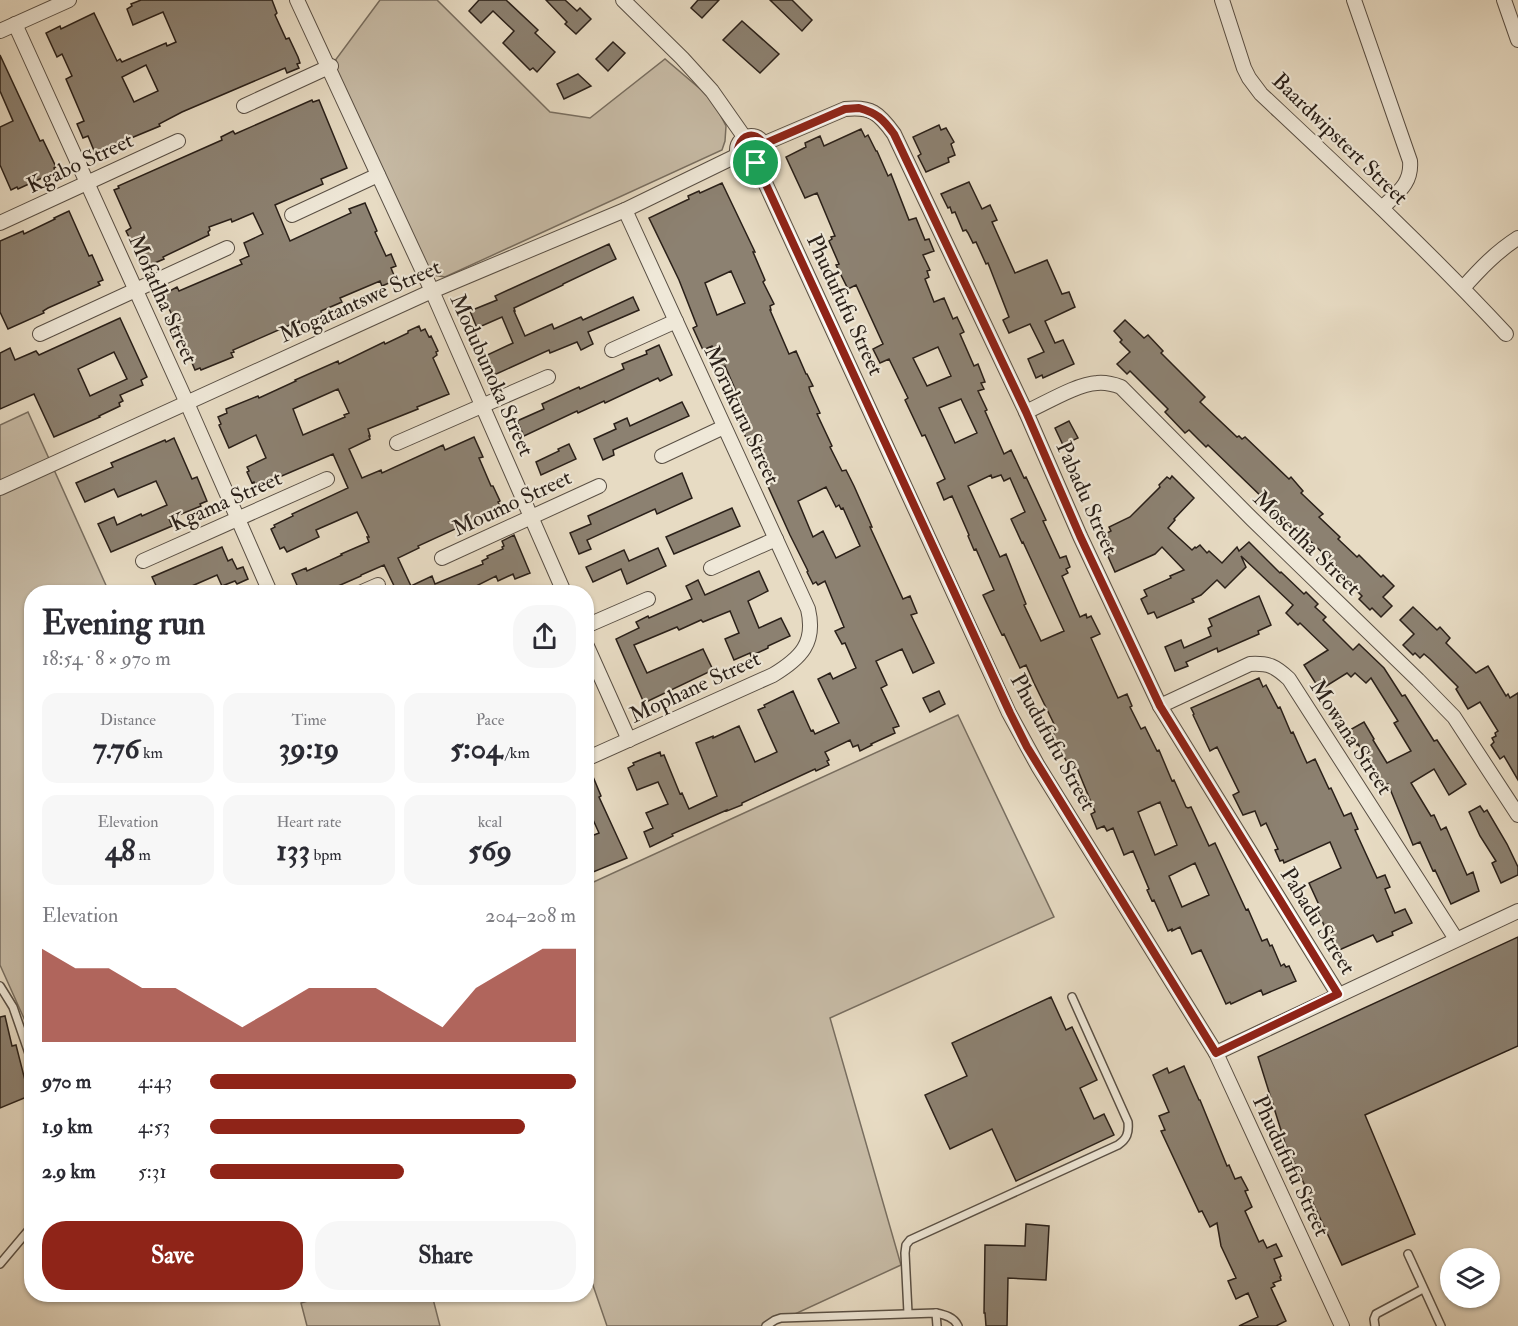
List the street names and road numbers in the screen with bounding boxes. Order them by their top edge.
street label: Baardwipstert Street [1265,67,1414,212]
street label: Kgabo Street [22,126,138,200]
street label: Mofatlha Street [122,230,204,368]
street label: Phudufufu Street [800,230,890,380]
street label: Mogatantswe Street [275,253,445,349]
street label: Modubunoka Street [444,290,540,460]
street label: Morukuru Street [698,341,786,489]
street label: Pabadu Street [1050,437,1124,559]
street label: Moumo Street [448,463,576,543]
street label: Kgama Street [166,464,286,538]
street label: Mosetlha Street [1247,485,1367,601]
street label: Mophane Street [625,644,765,730]
street label: Phudufufu Street [1004,669,1102,815]
street label: Mowana Street [1303,674,1399,800]
street label: Pabadu Street [1274,862,1362,980]
street label: Phudufufu Street [1246,1091,1336,1241]

